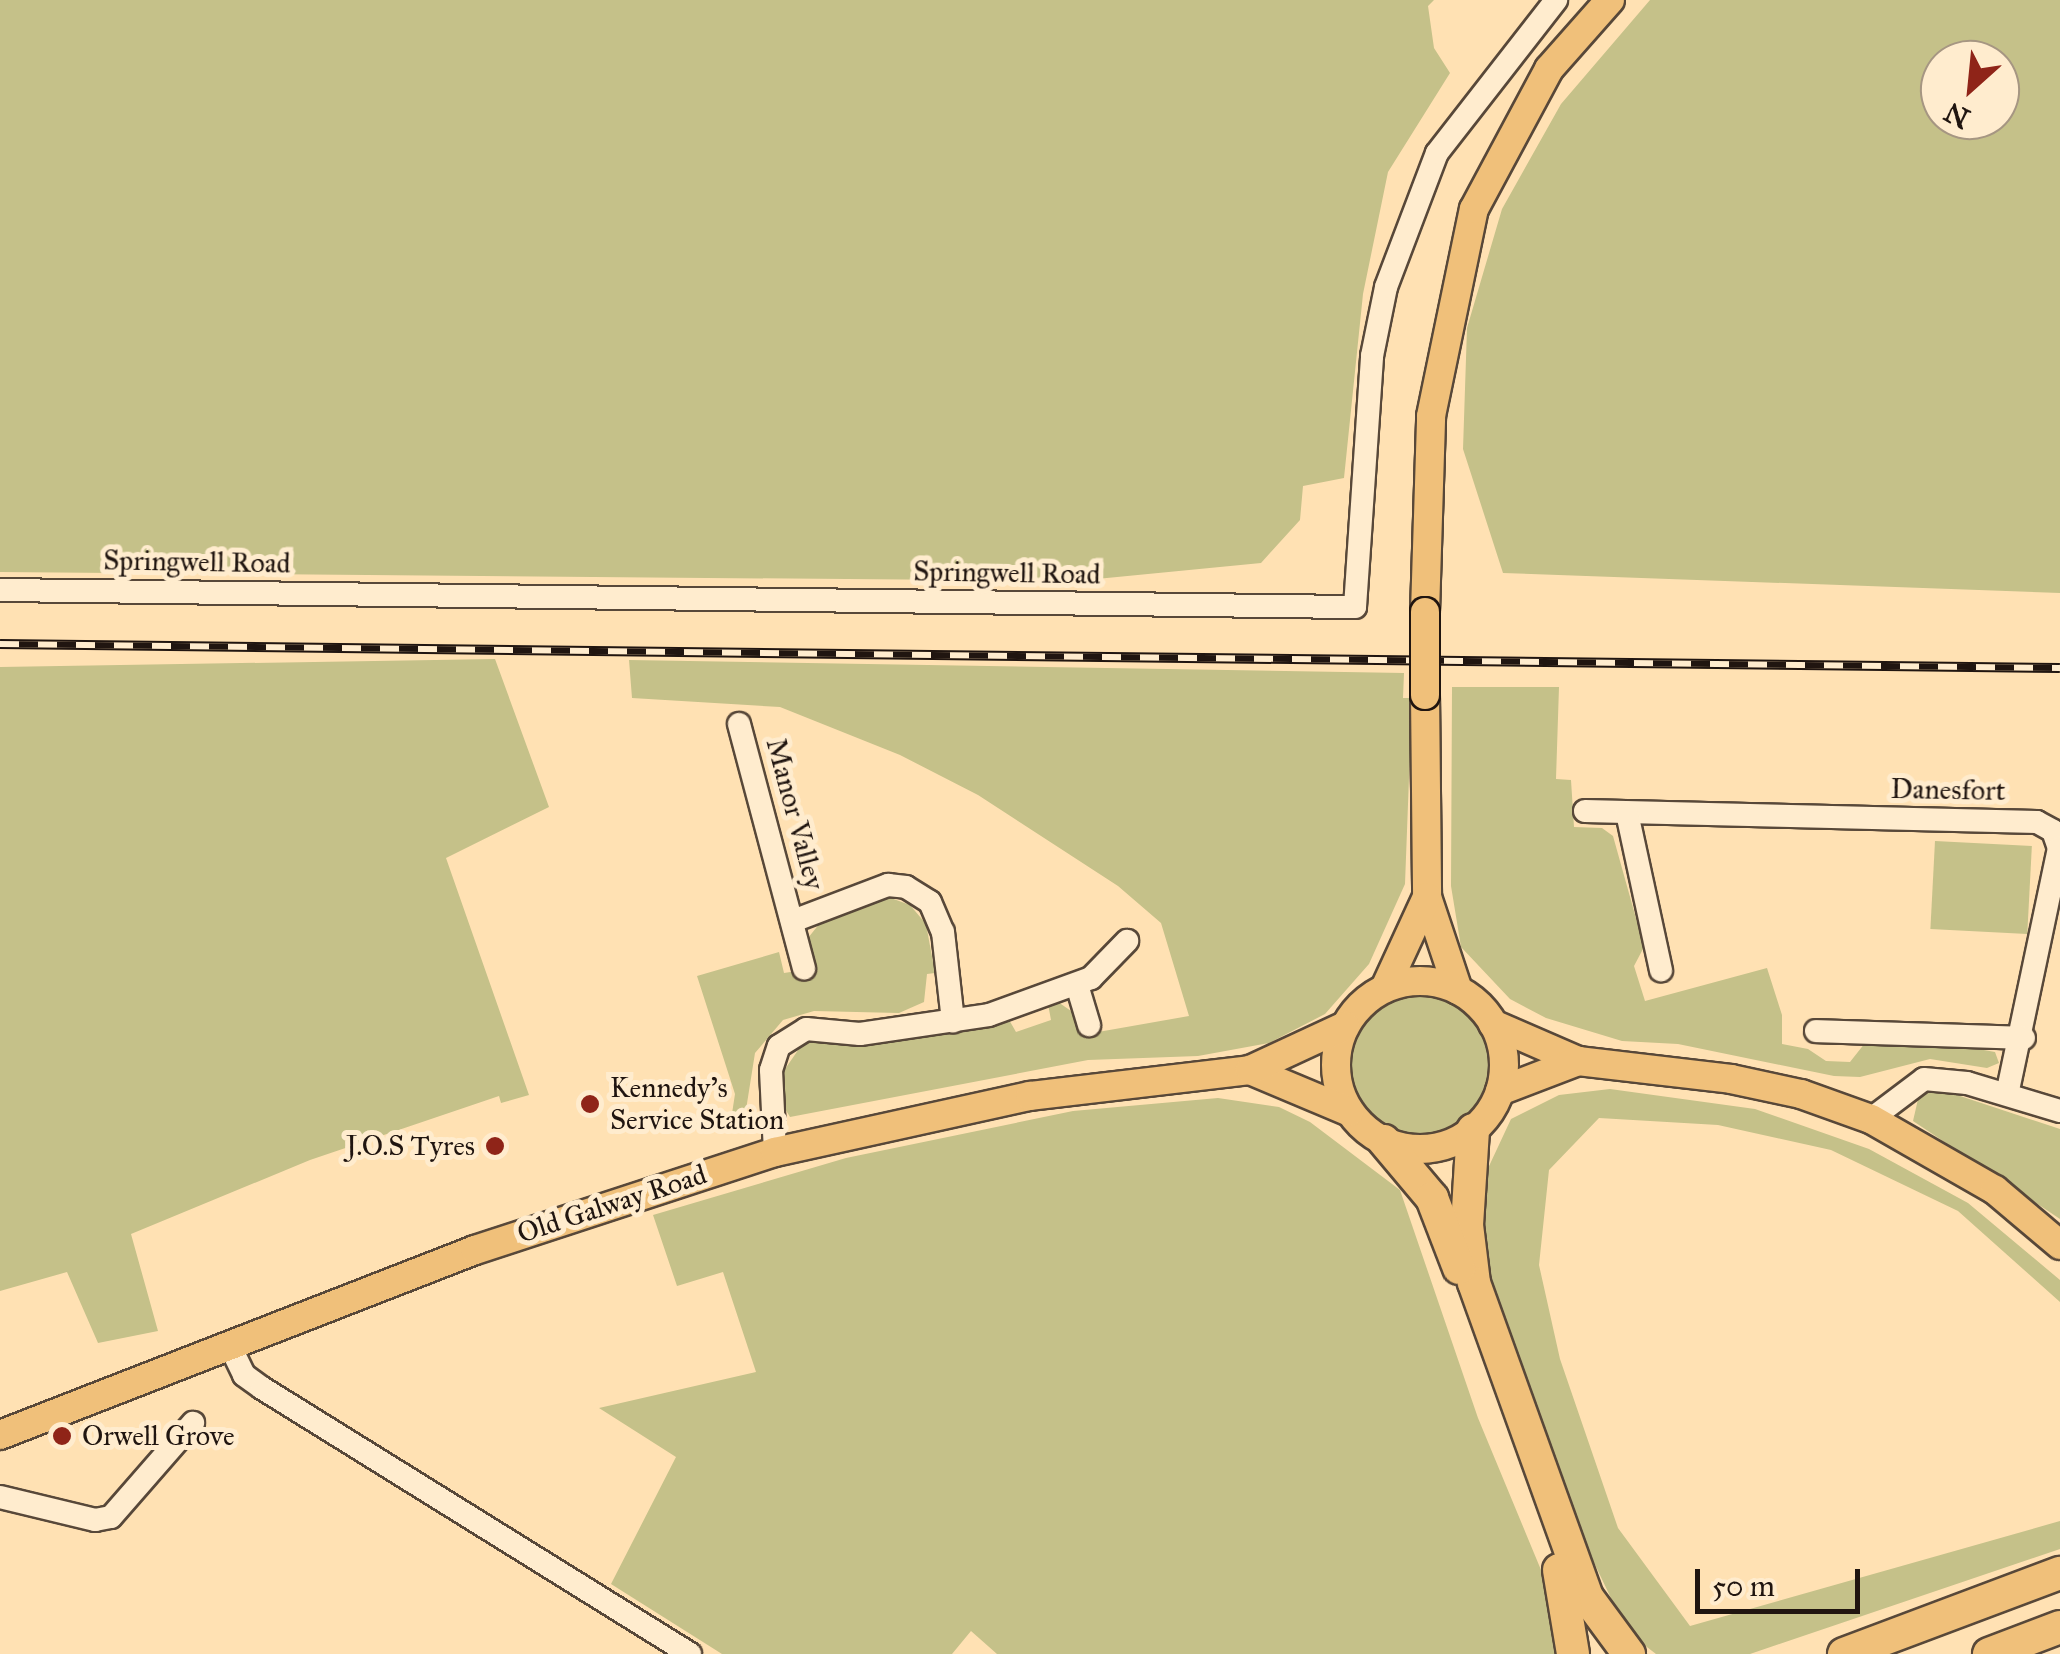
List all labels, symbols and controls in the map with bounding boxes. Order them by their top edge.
north arrow [1920,40,2020,140]
text: N [1939,94,1976,136]
street label: Springwell Road [103,544,291,580]
street label: Springwell Road [913,555,1101,591]
street label: Manor Valley [759,735,831,893]
street label: Danesfort [1890,772,2006,808]
place label: Kennedy's Service Station [610,1071,784,1137]
marker: Kennedy's Service Station [579,1093,601,1115]
place label: J.O.S Tyres [346,1129,475,1163]
marker: J.O.S Tyres [484,1135,506,1157]
street label: Old Galway Road [513,1158,711,1250]
place label: Orwell Grove [82,1419,235,1453]
marker: Orwell Grove [51,1425,73,1447]
scale bar [1700,1549,1865,1611]
text: 50 m [1712,1568,1775,1604]

